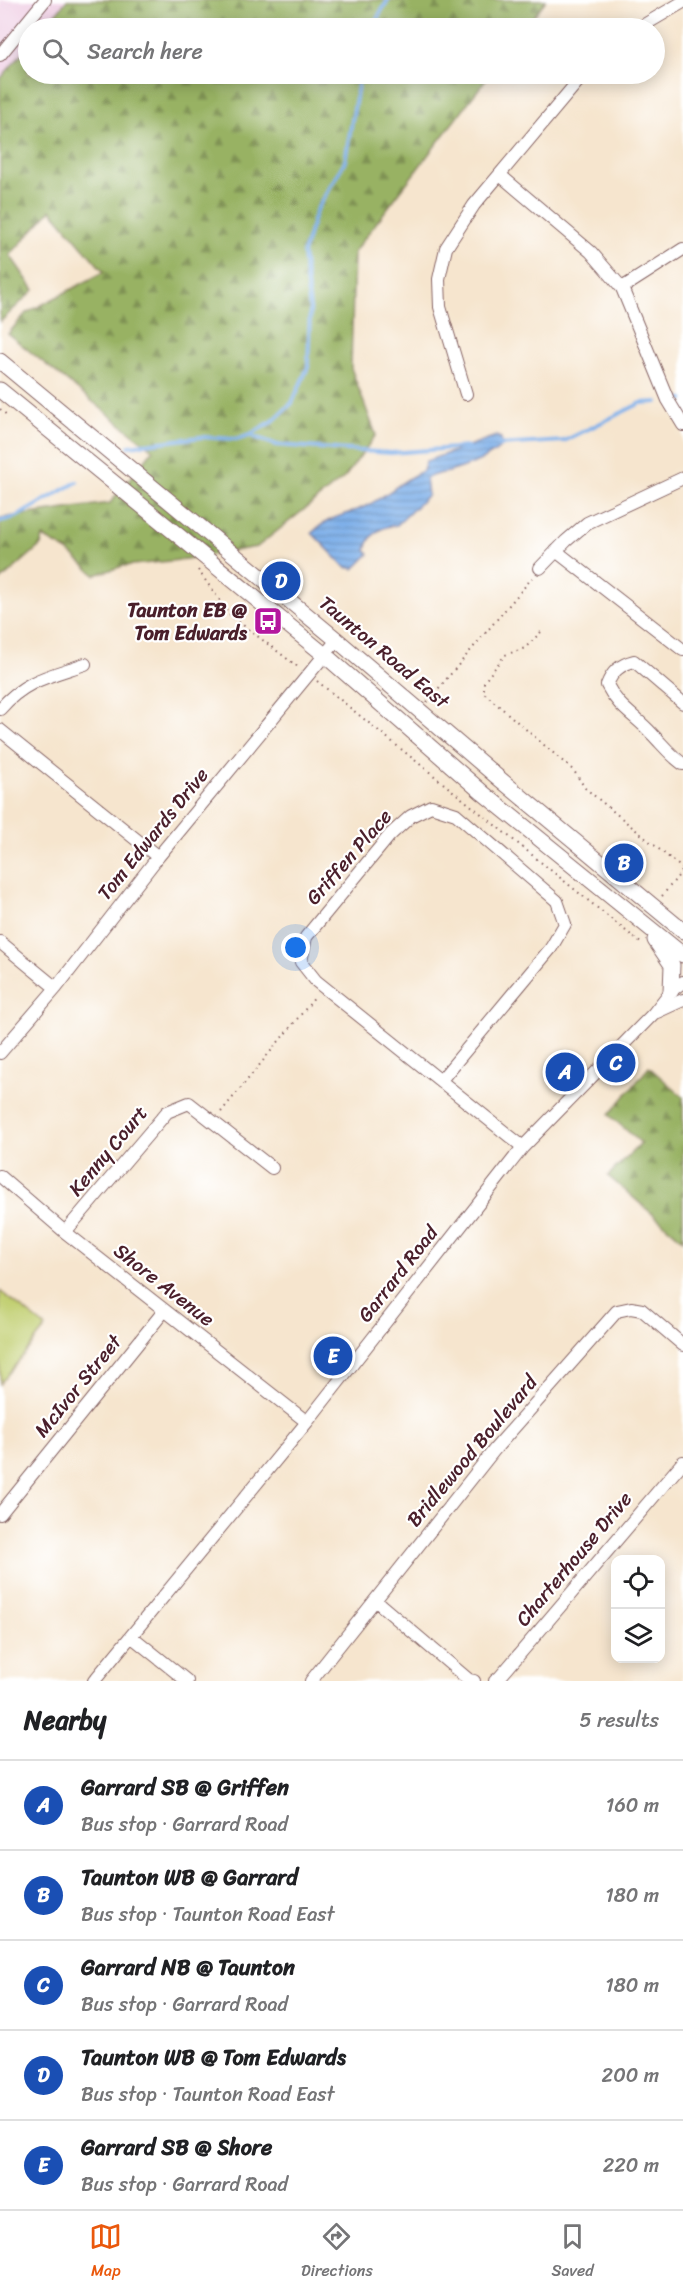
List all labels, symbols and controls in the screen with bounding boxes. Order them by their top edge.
search box [18,18,665,84]
text: Search here [87,32,203,71]
icon: search [39,35,72,68]
pin: D [262,558,300,604]
street label: Taunton Road East [311,587,458,718]
place label: Taunton EB @ Tom Edwards [127,593,248,651]
bus stop icon: Taunton EB @ Tom Edwards [252,605,284,637]
street label: Tom Edwards Drive [88,760,218,908]
street label: Griffen Place [297,801,401,913]
pin: B [604,840,644,886]
your location [281,933,310,962]
pin: C [596,1040,636,1086]
pin: A [546,1050,584,1094]
street label: Kenny Court [59,1098,157,1204]
street label: Garrard Road [349,1217,448,1330]
street label: Shore Avenue [106,1234,222,1336]
street label: McIvor Street [25,1326,131,1445]
pin: E [314,1334,352,1378]
street label: Bridlewood Boulevard [398,1366,547,1535]
street label: Charterhouse Drive [507,1483,641,1635]
map controls [611,1555,665,1663]
button: locate [611,1555,665,1609]
button: layers [611,1609,665,1663]
text: Nearby [24,1697,106,1743]
text: 5 results [580,1703,659,1738]
text: Garrard SB @ Griffen [81,1768,289,1807]
text: A [37,1788,50,1823]
text: 160 m [606,1788,659,1823]
text: Bus stop · Garrard Road [81,1807,288,1842]
text: Taunton WB @ Garrard [81,1858,298,1897]
text: B [37,1878,50,1913]
text: 180 m [605,1878,659,1913]
text: Bus stop · Taunton Road East [81,1897,335,1932]
text: Garrard NB @ Taunton [81,1948,295,1987]
text: C [37,1968,50,2003]
text: 180 m [605,1968,659,2003]
text: Bus stop · Garrard Road [81,1987,288,2022]
text: Taunton WB @ Tom Edwards [81,2038,346,2077]
text: D [38,2058,49,2093]
text: 200 m [602,2058,659,2093]
text: Bus stop · Taunton Road East [81,2077,335,2112]
text: Garrard SB @ Shore [81,2128,272,2167]
text: E [38,2148,49,2183]
text: 220 m [603,2148,659,2183]
text: Bus stop · Garrard Road [81,2167,288,2202]
tab: Map [89,2220,122,2285]
tab: Directions [301,2220,373,2285]
tab: Saved [551,2220,594,2285]

